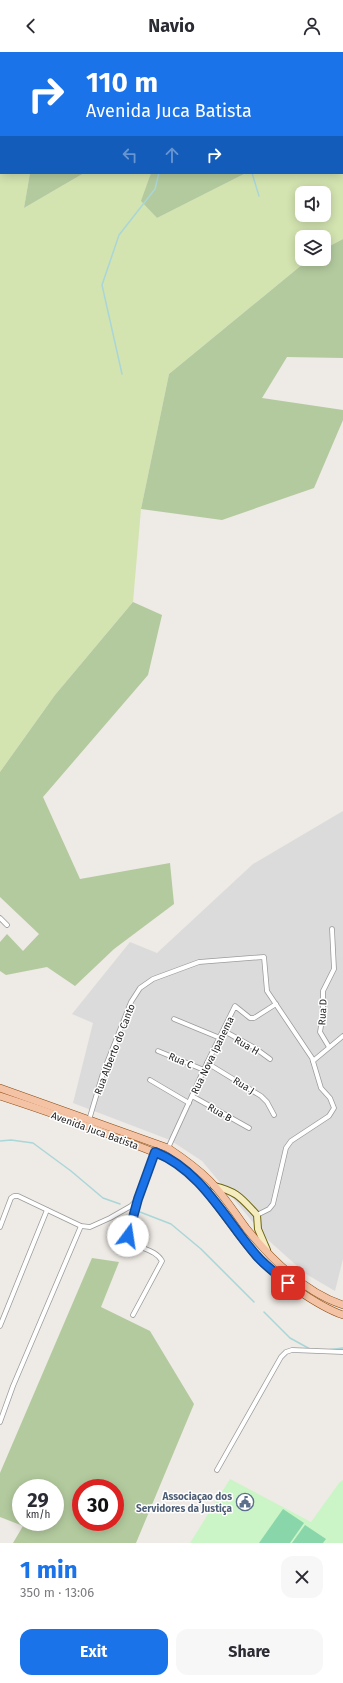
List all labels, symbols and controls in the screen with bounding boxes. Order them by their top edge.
icon: back [20,15,42,37]
text: Navio [148,15,195,37]
icon: person [301,15,323,37]
text: 110 m [86,66,158,99]
icon: right [20,68,72,120]
text: Avenida Juca Batista [86,100,252,122]
icon: left [119,144,141,166]
icon: ahead [161,144,183,166]
icon: right [203,144,225,166]
map controls [295,186,331,266]
button: sound [295,186,331,222]
button: layers [295,230,331,266]
street label: Rua D [316,999,330,1026]
street label: Rua Alberto do Canto [92,1002,138,1097]
street label: Rua Nova Ipanema [189,1015,237,1096]
street label: Rua H [232,1034,261,1058]
street label: Rua C [166,1050,195,1072]
street label: Rua J [231,1075,256,1097]
street label: Rua B [205,1101,234,1125]
street label: Avenida Juca Batista [49,1110,140,1152]
position arrow [107,1215,149,1257]
pin [271,1266,305,1300]
icon: arrive [277,1272,299,1294]
speed limit sign: 30 [72,1479,124,1531]
text: 29 [27,1488,49,1512]
place label: Associaçao dos Servidores da Justiça [136,1491,233,1515]
public building icon: Associaçao dos Servidores da Justiça [235,1492,255,1512]
text: km/h [26,1509,50,1521]
text: 1 min [20,1556,78,1584]
button: close [281,1556,323,1598]
text: 350 m · 13:06 [20,1585,94,1600]
button: Exit [20,1629,168,1675]
button: Share [176,1629,323,1675]

